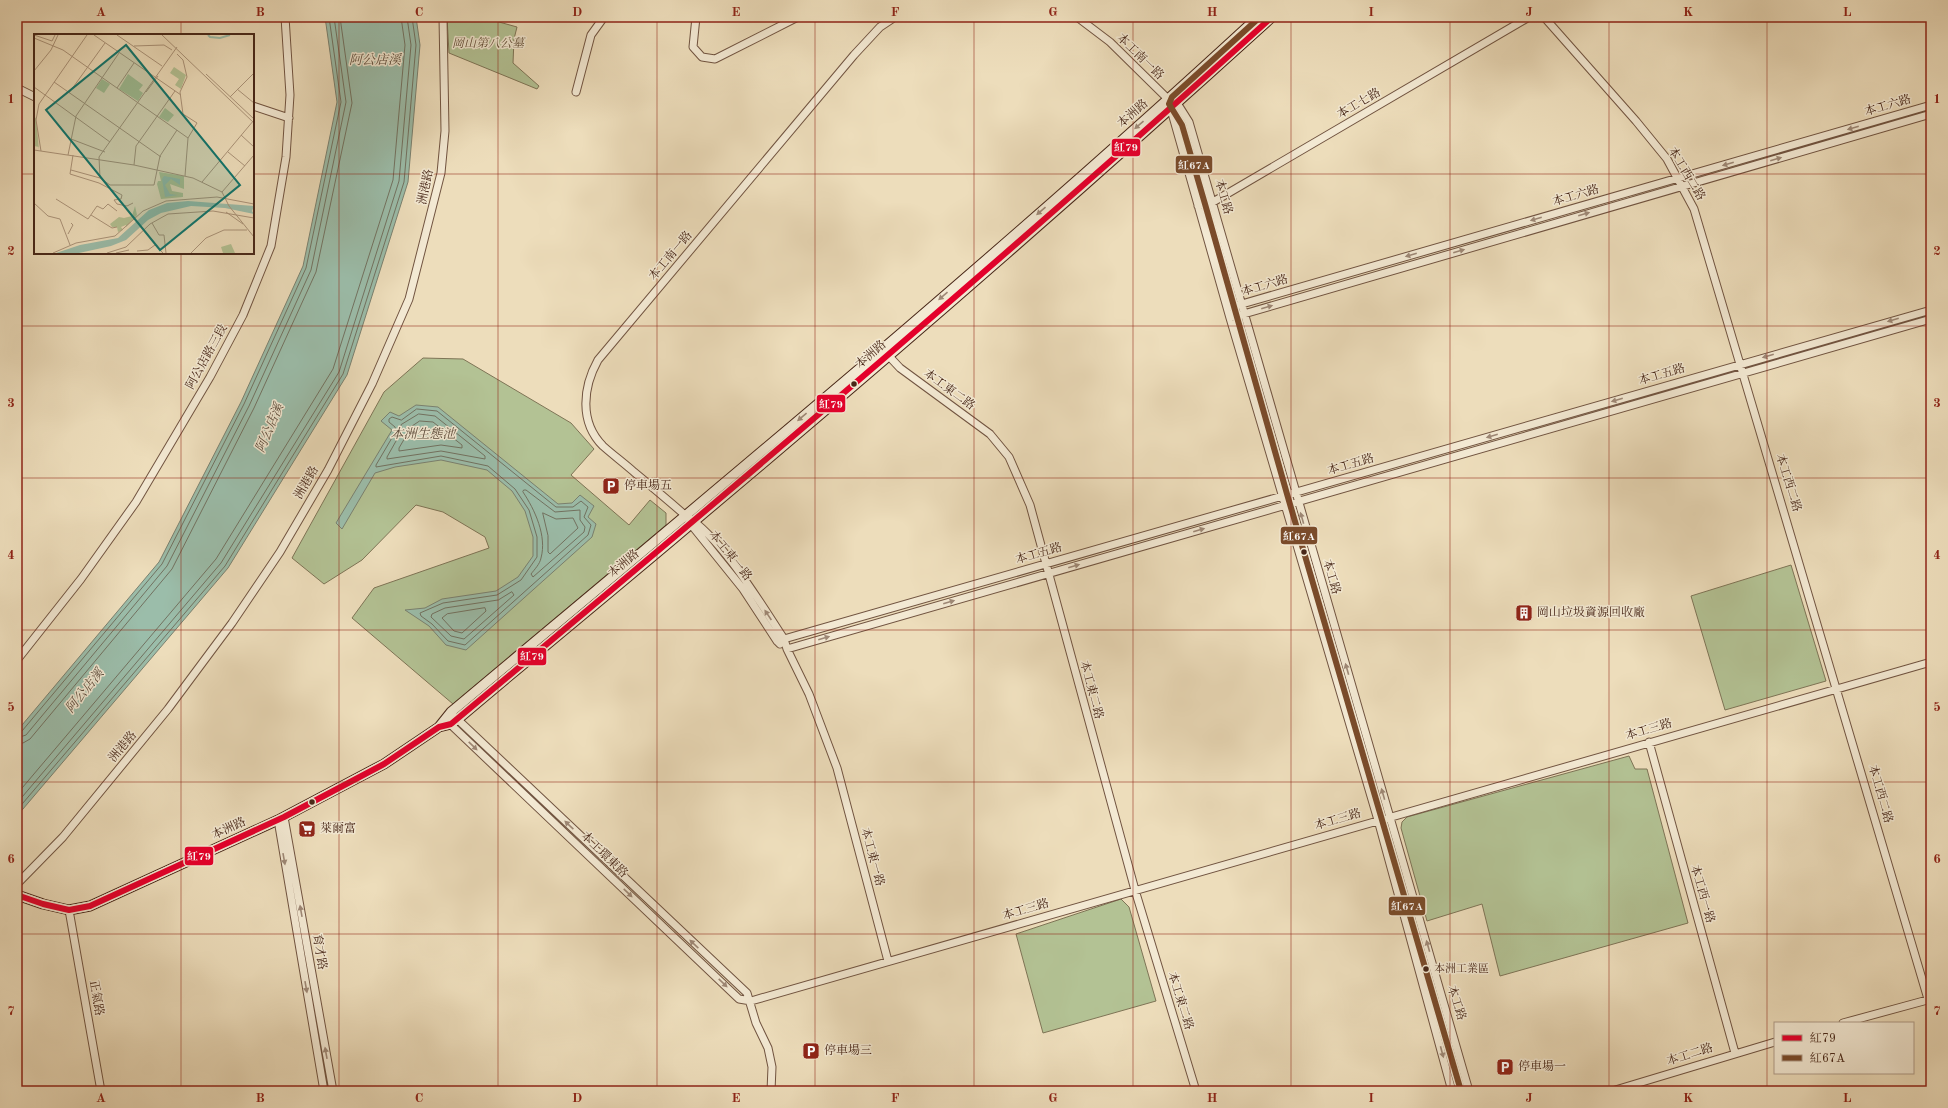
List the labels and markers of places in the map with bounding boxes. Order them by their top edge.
unlabelled marker [849,379,859,389]
parking icon: 停車場五 [601,476,621,496]
place label: 停車場五 [624,478,672,492]
unlabelled marker [1299,547,1309,557]
building icon: 岡山垃圾資源回收廠 [1514,603,1534,623]
place label: 岡山垃圾資源回收廠 [1537,605,1645,619]
unlabelled marker [307,797,317,807]
supermarket icon: 萊爾富 [297,819,317,839]
place label: 萊爾富 [320,821,356,835]
place label: 本洲工業區 [1434,962,1489,975]
marker: 本洲工業區 [1421,964,1431,974]
parking icon: 停車場三 [801,1041,821,1061]
place label: 停車場三 [824,1043,872,1057]
parking icon: 停車場一 [1495,1057,1515,1077]
place label: 停車場一 [1518,1059,1566,1073]

